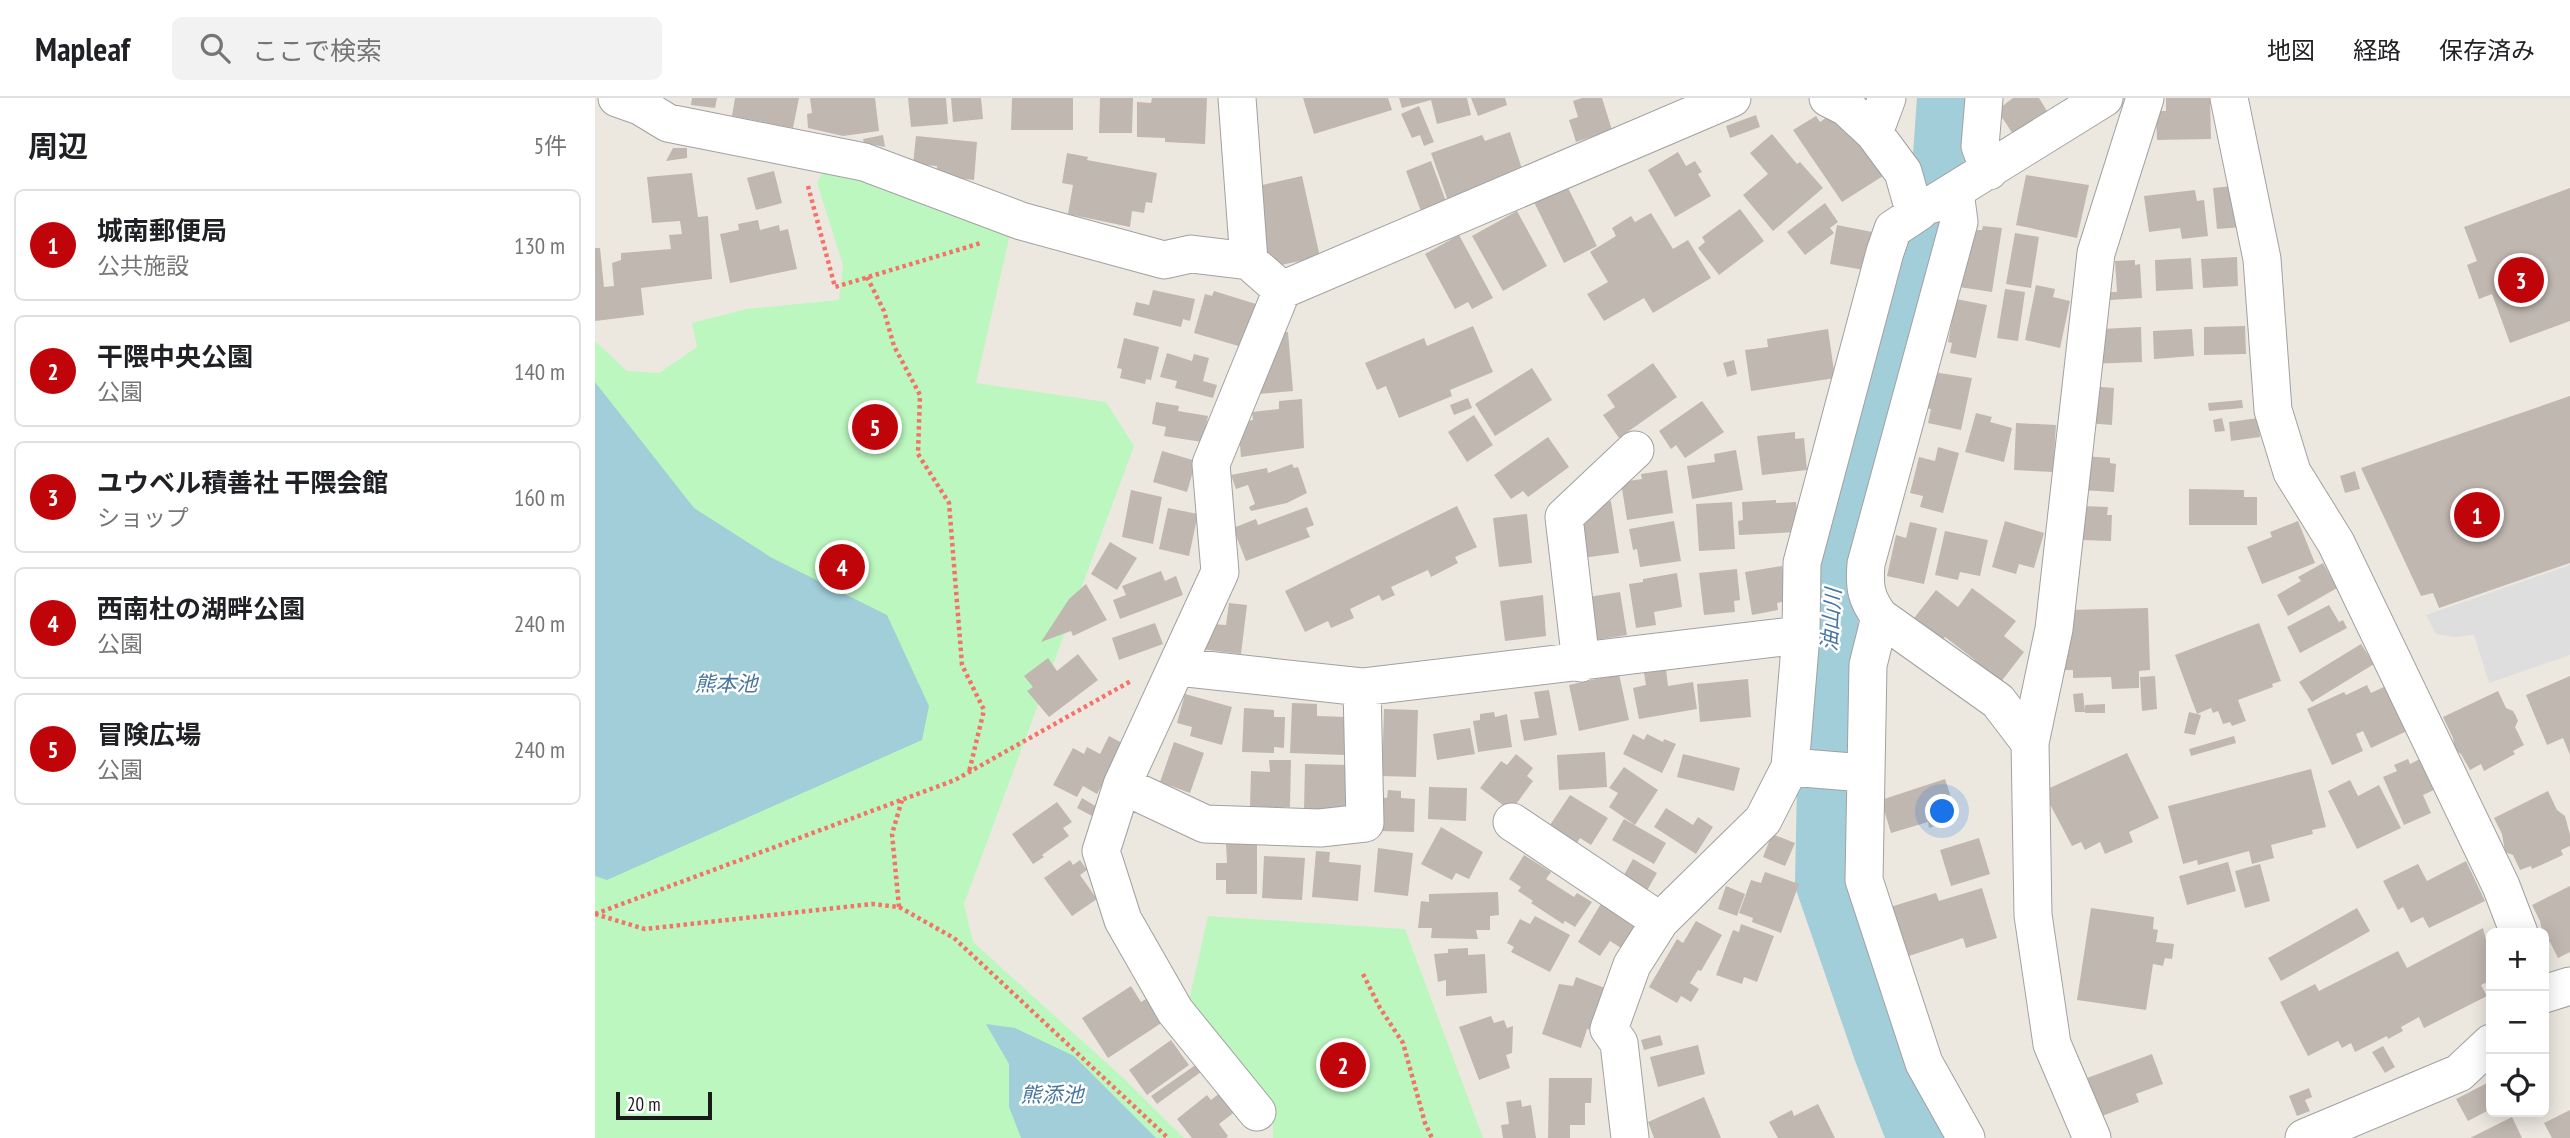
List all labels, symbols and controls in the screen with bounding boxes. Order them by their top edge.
search box [172,17,662,80]
text: Mapleaf [35,27,130,70]
icon: search [196,29,234,67]
text: ここで検索 [252,34,382,67]
text: 地図 [2267,35,2315,66]
text: 経路 [2353,35,2401,66]
text: 保存済み [2439,35,2535,66]
text: 周辺 [28,126,88,165]
text: 5件 [534,131,567,160]
text: 城南郵便局 [97,214,227,247]
text: 1 [48,231,59,260]
text: 130 m [514,231,565,260]
text: 公共施設 [97,251,189,280]
pin: 3 [2498,254,2544,306]
text: 干隈中央公園 [97,340,253,373]
text: 2 [48,357,59,386]
text: 140 m [514,357,565,386]
text: 公園 [97,377,143,406]
pin: 5 [852,401,898,453]
text: ユウベル積善社 干隈会館 [97,466,388,499]
text: 3 [48,483,59,512]
text: 160 m [514,483,565,512]
pin: 1 [2454,489,2500,541]
text: ショップ [97,503,189,532]
pin: 4 [819,541,865,593]
water label: 油山川 [1815,586,1847,652]
text: 西南杜の湖畔公園 [97,592,305,625]
text: 4 [48,609,59,638]
text: 240 m [514,609,565,638]
text: 公園 [97,629,143,658]
water label: 熊本池 [695,670,759,697]
text: 冒険広場 [97,718,201,751]
text: 5 [48,735,59,764]
text: 240 m [514,735,565,764]
text: 公園 [97,755,143,784]
your location [1925,794,1959,828]
map controls [2486,928,2549,1117]
button: + [2486,928,2549,991]
button: − [2486,991,2549,1054]
pin: 2 [1320,1039,1366,1091]
button: locate [2486,1054,2549,1117]
water label: 熊添池 [1021,1081,1085,1108]
scale bar [616,1089,712,1121]
text: 20 m [627,1092,661,1116]

